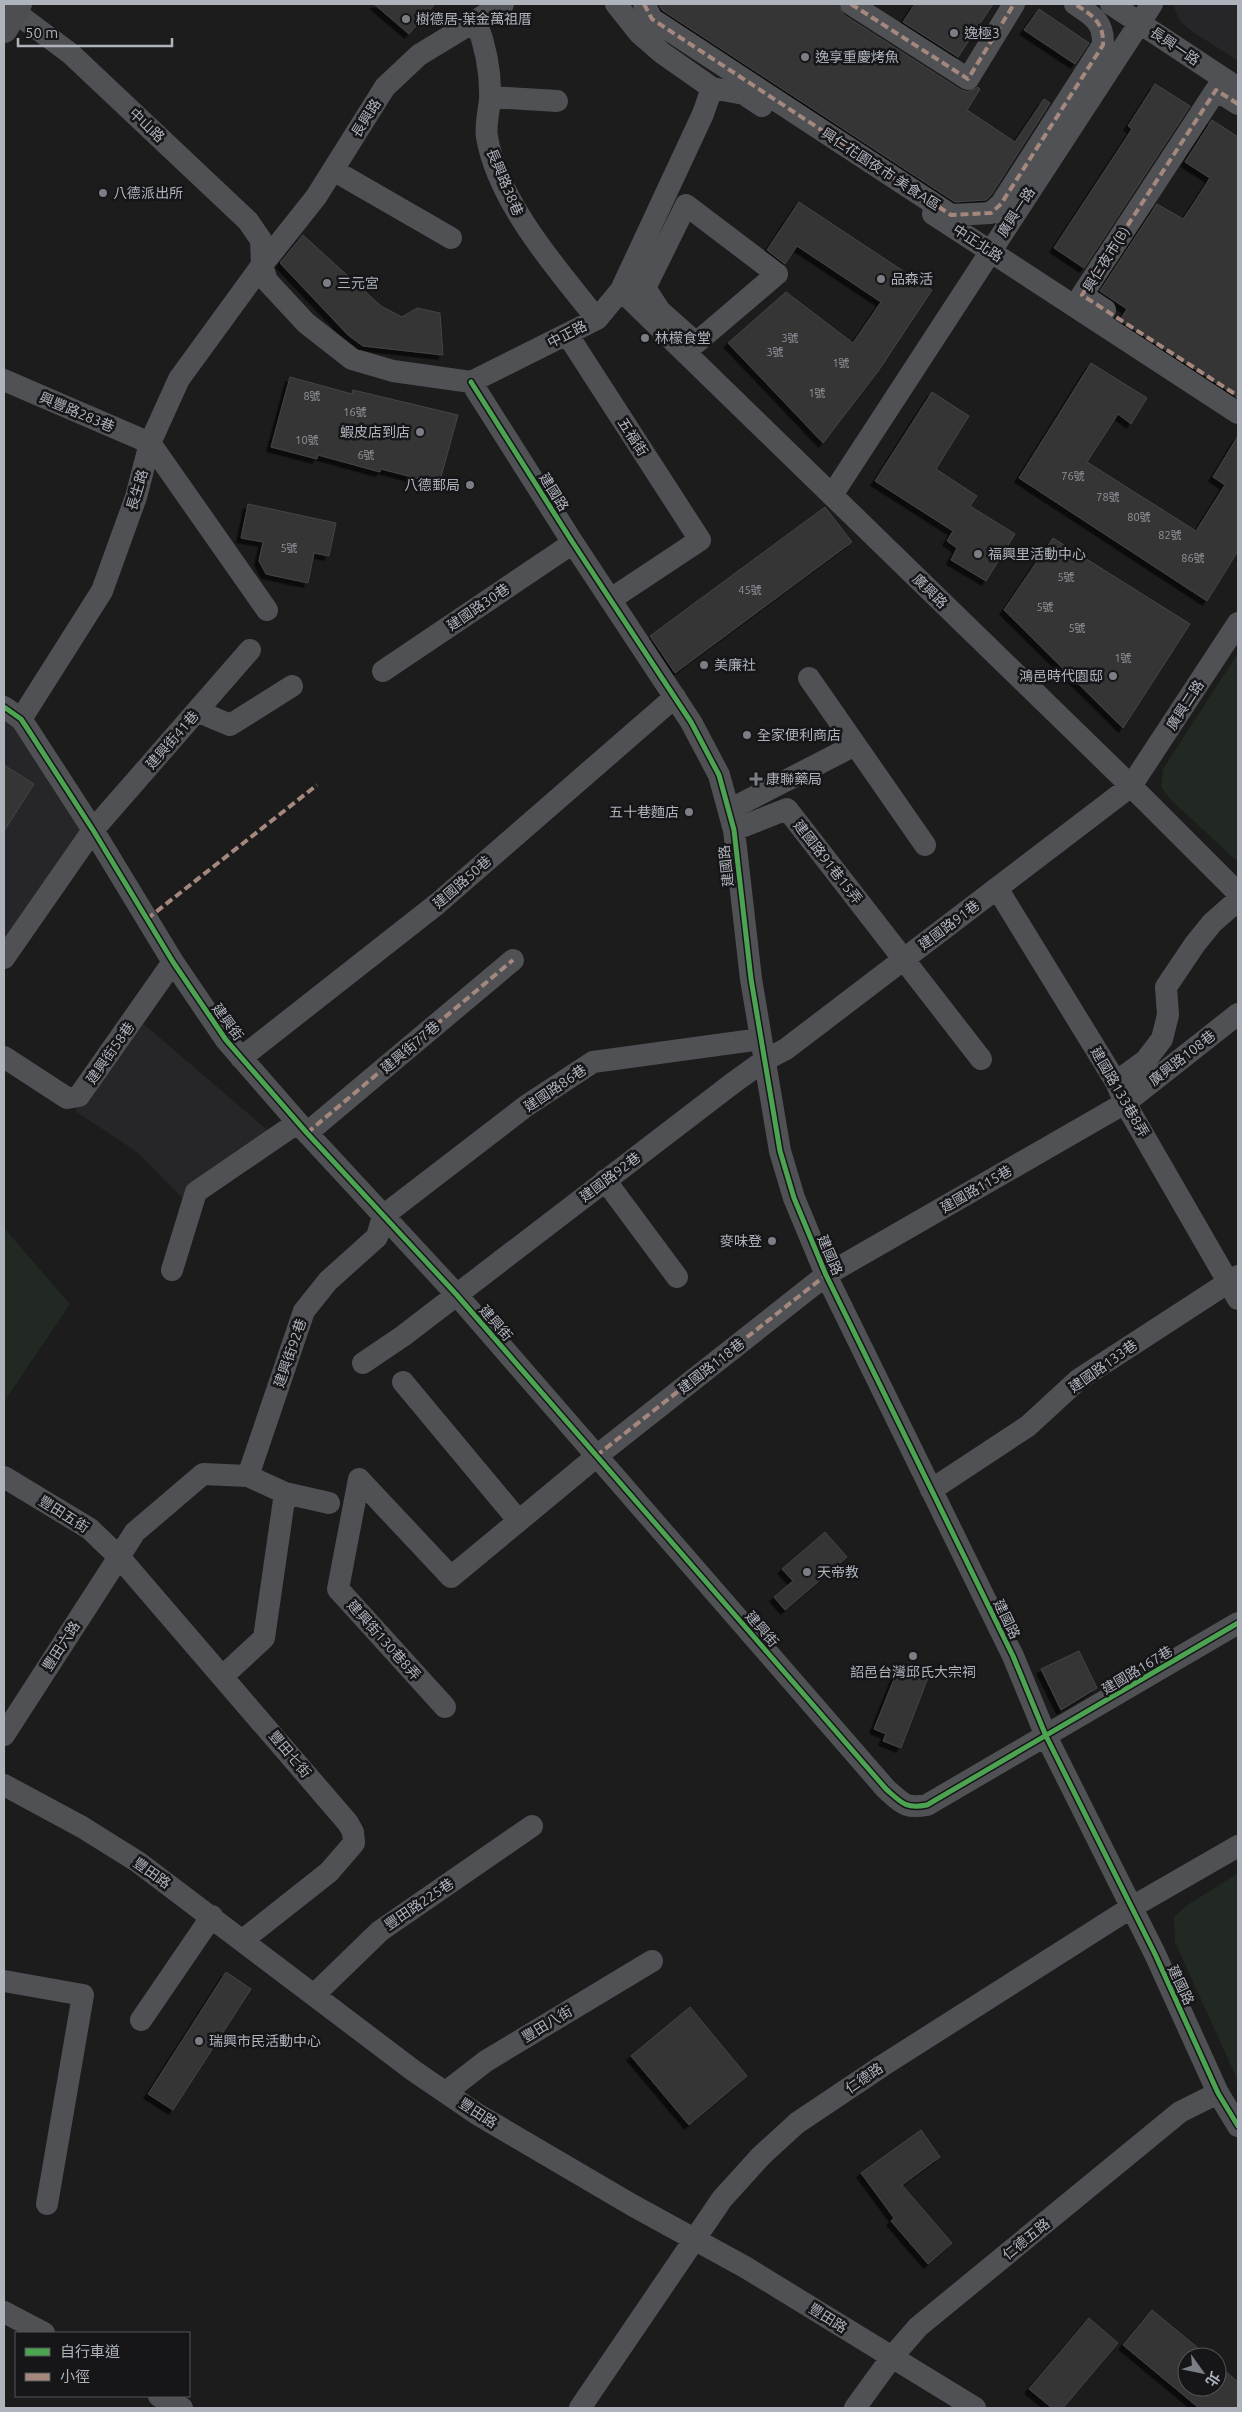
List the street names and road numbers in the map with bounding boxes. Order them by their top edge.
street label: 長興一路 [1147,24,1203,68]
street label: 長興路 [348,96,384,140]
street label: 中山路 [126,105,168,145]
street label: 興仁花園夜市 美食A區 [819,125,943,213]
street label: 長興路38巷 [484,146,526,218]
street label: 廣興一路 [994,184,1038,240]
street label: 中正北路 [950,221,1006,265]
street label: 興仁夜市(B) [1080,224,1132,294]
street label: 中正路 [545,317,589,351]
street label: 興豐路283巷 [37,389,117,435]
street label: 五福街 [615,415,651,459]
street label: 長生路 [123,468,151,512]
street label: 建國路 [536,470,572,514]
street label: 廣興路 [909,571,951,611]
street label: 建國路30巷 [444,580,512,634]
street label: 廣興二路 [1163,677,1207,733]
street label: 建興街41巷 [142,708,202,772]
street label: 建國路91巷15弄 [790,817,866,907]
street label: 建國路 [716,844,736,888]
street label: 建國路50巷 [430,852,494,912]
street label: 建國路91巷 [916,897,982,953]
street label: 建興街 [209,1000,247,1044]
street label: 建興街77巷 [377,1018,443,1076]
street label: 建興街58巷 [83,1019,137,1087]
street label: 廣興路108巷 [1146,1027,1218,1089]
street label: 建國路133巷8弄 [1088,1044,1152,1140]
street label: 建國路86巷 [521,1061,589,1115]
street label: 建國路92巷 [577,1149,643,1205]
street label: 建國路115巷 [937,1162,1015,1216]
street label: 建國路 [814,1233,846,1277]
street label: 建興街 [476,1302,516,1344]
street label: 建興街92巷 [271,1316,309,1390]
street label: 建國路118巷 [675,1335,747,1397]
street label: 建國路133巷 [1066,1337,1140,1395]
street label: 豐田五街 [36,1492,92,1536]
street label: 建興街130巷8弄 [344,1597,424,1683]
street label: 建國路 [991,1597,1023,1641]
street label: 建興街 [742,1608,782,1650]
street label: 豐田六路 [39,1618,83,1674]
street label: 建國路167巷 [1099,1643,1175,1697]
street label: 豐田七街 [266,1727,314,1781]
street label: 豐田路 [130,1854,174,1892]
street label: 豐田路225巷 [381,1875,457,1933]
street label: 建國路 [1165,1963,1197,2007]
street label: 豐田八街 [519,2003,575,2045]
street label: 仁德路 [842,2060,886,2096]
street label: 豐田路 [456,2095,500,2131]
street label: 仁德五路 [999,2215,1053,2263]
street label: 豐田路 [806,2300,850,2336]

